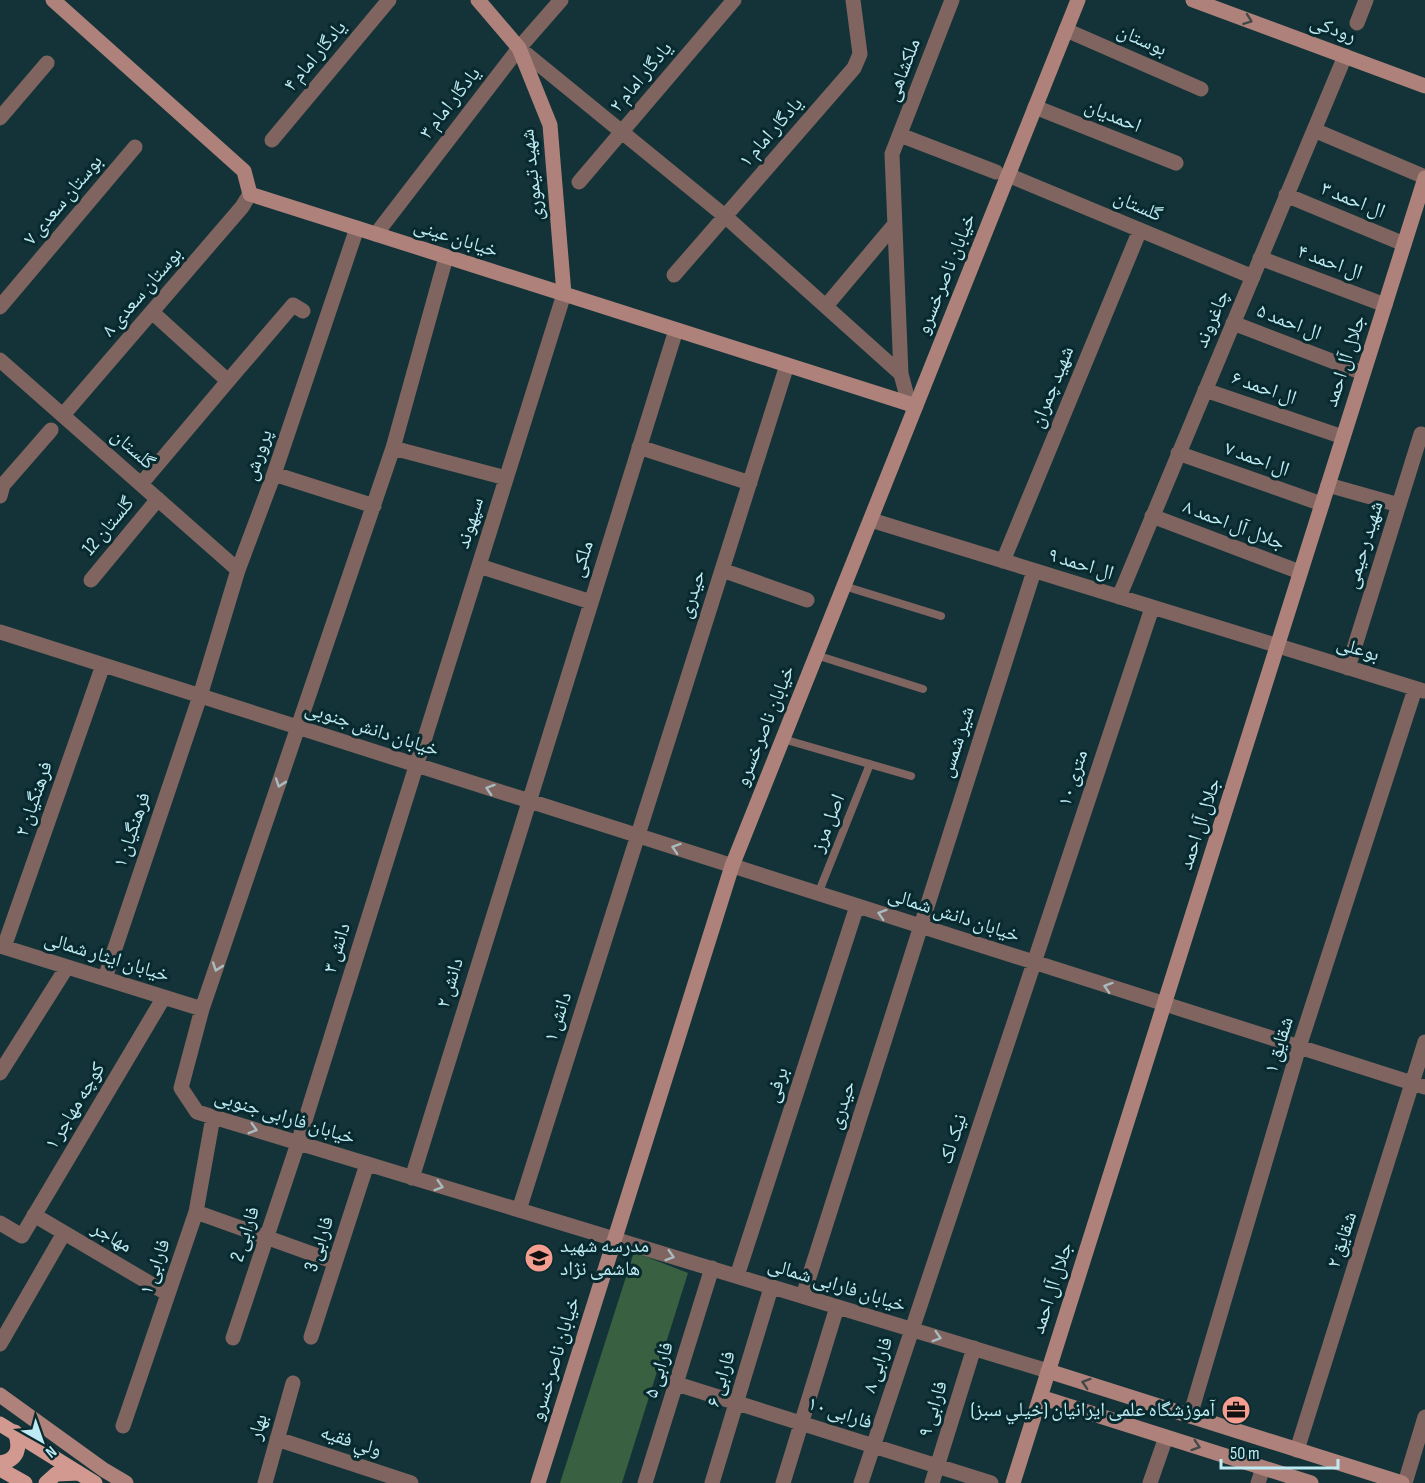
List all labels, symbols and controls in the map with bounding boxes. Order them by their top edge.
street label: رودکی [1307,10,1359,48]
one-way arrow [1242,13,1252,26]
street label: یادگار امام ۴ [278,16,352,97]
street label: بوستان [1113,18,1171,62]
street label: ملکشاهی [880,35,926,105]
street label: یادگار امام ۲ [604,37,678,118]
street label: یادگار امام ۳ [414,62,487,145]
street label: یادگار امام ۱ [734,92,809,173]
street label: احمدیان [1081,94,1145,138]
street label: شهید تیموری [515,128,549,222]
street label: بوستان سعدی ۷ [18,150,108,250]
street label: ال احمد ۳ [1317,176,1389,224]
street label: گلستان [1110,185,1166,227]
street label: خیابان ناصرخسرو [911,210,981,338]
street label: خیابان عینی [411,213,501,263]
street label: ال احمد ۴ [1294,239,1366,285]
street label: بوستان سعدی ۸ [97,242,187,342]
street label: چاغروند [1189,286,1235,351]
street label: ال احمد ۵ [1253,299,1325,345]
street label: جلال آل احمد [1319,312,1371,410]
street label: شهید چمران [1025,343,1079,431]
street label: ال احمد ۶ [1228,366,1300,410]
street label: گلستان [106,423,160,475]
street label: پرورش [238,426,278,484]
street label: ال احمد ۷ [1221,436,1293,482]
street label: گلستان 12 [77,492,139,560]
street label: سپهوند [451,494,489,552]
street label: جلال آل احمد ۸ [1180,495,1289,556]
street label: شهید رحیمی [1339,498,1389,592]
street label: ملکی [565,538,599,580]
street label: ال احمد ۹ [1045,543,1117,585]
street label: حیدری [673,566,711,621]
street label: بوعلی [1334,631,1382,667]
street label: خیابان ناصرخسرو [730,662,800,790]
street label: خیابان دانش جنوبی [302,696,442,762]
street label: شیر شمس [934,703,980,781]
street label: ۱۰ متری [1053,747,1093,809]
street label: فرهنگیان ۲ [10,758,58,840]
street label: جلال آل احمد [1174,775,1226,873]
one-way arrow [275,777,288,788]
one-way arrow [485,784,496,796]
street label: فرهنگیان ۱ [108,789,156,871]
street label: اصل مرز [805,791,850,856]
one-way arrow [671,843,682,856]
street label: خیابان دانش شمالی [885,882,1023,948]
one-way arrow [877,909,888,921]
street label: دانش ۳ [318,920,356,976]
street label: خیابان ایثار شمالی [41,927,173,988]
street label: دانش ۲ [431,955,469,1011]
one-way arrow [211,961,224,972]
one-way arrow [1103,981,1114,994]
street label: دانش ۱ [539,989,577,1045]
street label: شقایق ۱ [1259,1014,1299,1076]
street label: کوچه مهاجر ۱ [40,1058,110,1154]
street label: برفی [760,1064,794,1106]
street label: حیدری [823,1077,861,1132]
street label: خیابان فارابی جنوبی [212,1084,359,1150]
street label: نیک لک [934,1111,972,1167]
one-way arrow [247,1122,258,1134]
one-way arrow [433,1179,444,1191]
street label: فارابی 2 [225,1203,265,1265]
street label: شقایق ۲ [1322,1209,1362,1271]
street label: فارابی 3 [299,1213,339,1275]
street label: مهاجر [87,1215,136,1258]
place label: مدرسه شهید ه‍اشمی نژاد [560,1234,649,1281]
street label: فارابی ۱ [134,1236,176,1298]
street label: جلال آل احمد [1026,1239,1078,1337]
school or university icon: مدرسه شهید ه‍اشمی نژاد [523,1242,555,1274]
one-way arrow [664,1249,675,1261]
street label: خیابان فارابی شمالی [765,1253,909,1317]
street label: خیابان ناصرخسرو [525,1294,585,1424]
one-way arrow [931,1330,942,1342]
street label: فارابی ۸ [858,1334,898,1396]
street label: فارابی ۵ [639,1339,679,1401]
street label: فارابی ۶ [701,1348,741,1410]
street label: فارابی ۹ [913,1378,953,1440]
one-way arrow [1081,1378,1092,1390]
street label: فارابی ۱۰ [805,1391,875,1435]
office icon: آموزشگاه علمی ایرانیان (خيلي سبز) [1220,1394,1252,1426]
place label: آموزشگاه علمی ایرانیان (خيلي سبز) [971,1398,1216,1425]
north arrow [12,1411,72,1471]
street label: بهار [243,1411,273,1444]
street label: ولي فقيه [316,1420,385,1465]
scale bar [1221,1432,1338,1470]
one-way arrow [1190,1439,1200,1451]
text: N [41,1441,60,1461]
text: 50 m [1230,1443,1260,1464]

